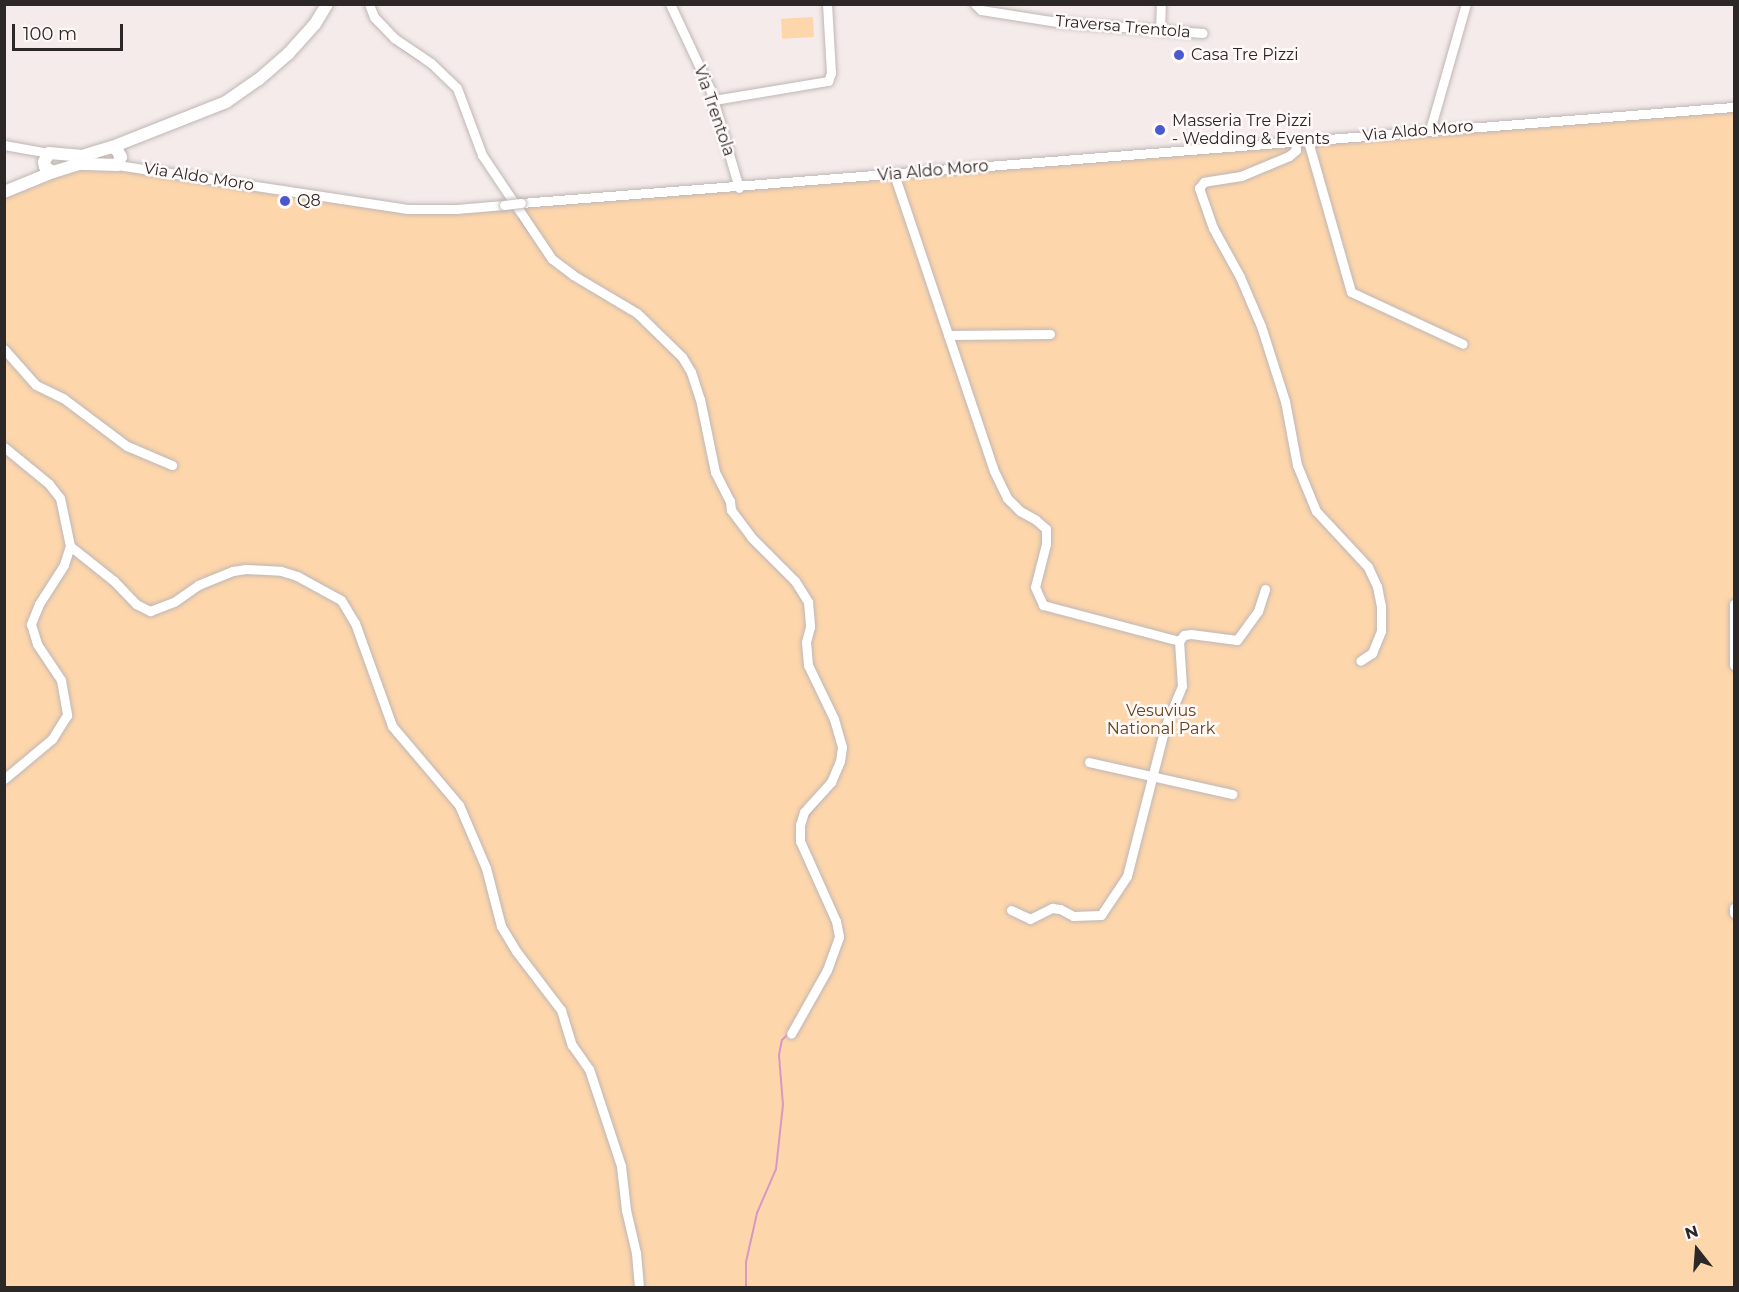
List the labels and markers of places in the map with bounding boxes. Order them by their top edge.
place label: Casa Tre Pizzi [1191,45,1299,65]
marker: Casa Tre Pizzi [1172,48,1186,62]
place label: Masseria Tre Pizzi - Wedding & Events [1172,111,1329,149]
marker: Masseria Tre Pizzi - Wedding & Events [1153,123,1167,137]
place label: Q8 [297,191,321,211]
marker: Q8 [278,194,292,208]

